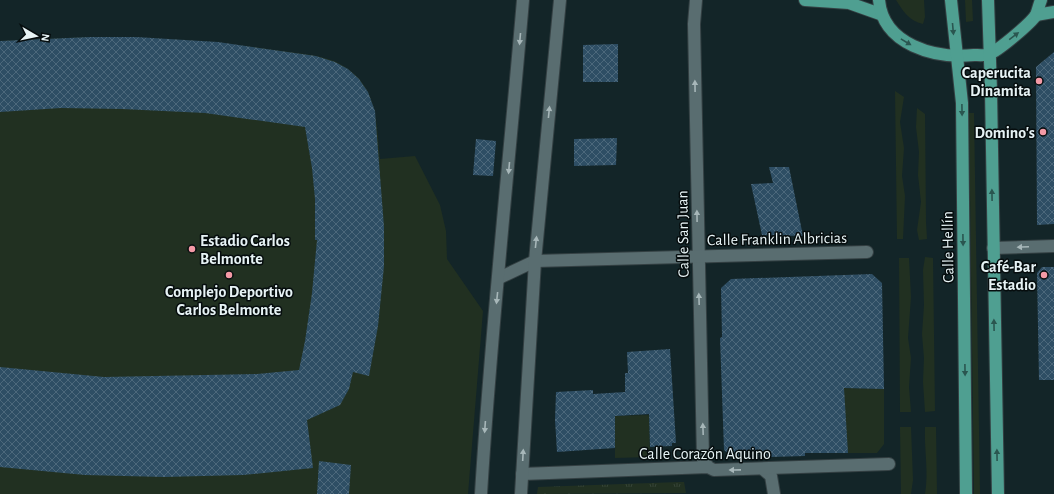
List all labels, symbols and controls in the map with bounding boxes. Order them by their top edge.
north arrow [16,16,56,56]
one-way arrow [950,22,956,35]
one-way arrow [1009,32,1019,40]
text: N [39,33,51,42]
one-way arrow [516,33,523,45]
one-way arrow [900,38,912,45]
place label: Caperucita Dinamita [962,65,1031,99]
marker: Caperucita Dinamita [1034,76,1044,86]
one-way arrow [692,79,698,92]
one-way arrow [958,104,965,116]
one-way arrow [546,106,553,118]
place label: Domino's [975,125,1035,141]
marker: Domino's [1038,127,1048,137]
one-way arrow [505,162,512,174]
one-way arrow [989,188,995,201]
street label: Calle San Juan [674,190,692,278]
one-way arrow [694,209,700,222]
street label: Calle Hellín [939,211,957,283]
street label: Calle Franklin Albricias [707,230,847,248]
place label: Estadio Carlos Belmonte [200,233,290,267]
one-way arrow [960,234,966,247]
one-way arrow [533,235,540,248]
marker: Estadio Carlos Belmonte [187,244,197,254]
one-way arrow [1016,244,1029,250]
place label: Café-Bar Estadio [981,259,1036,293]
marker: Complejo Deportivo Carlos Belmonte [224,270,234,280]
marker: Café-Bar Estadio [1039,270,1049,280]
place label: Complejo Deportivo Carlos Belmonte [165,284,293,318]
one-way arrow [494,292,501,304]
one-way arrow [696,292,702,305]
one-way arrow [991,318,997,331]
one-way arrow [962,364,968,377]
one-way arrow [481,421,488,433]
one-way arrow [699,423,706,435]
street label: Calle Corazón Aquino [639,446,771,462]
one-way arrow [520,448,526,461]
one-way arrow [994,448,1000,461]
one-way arrow [728,467,741,473]

